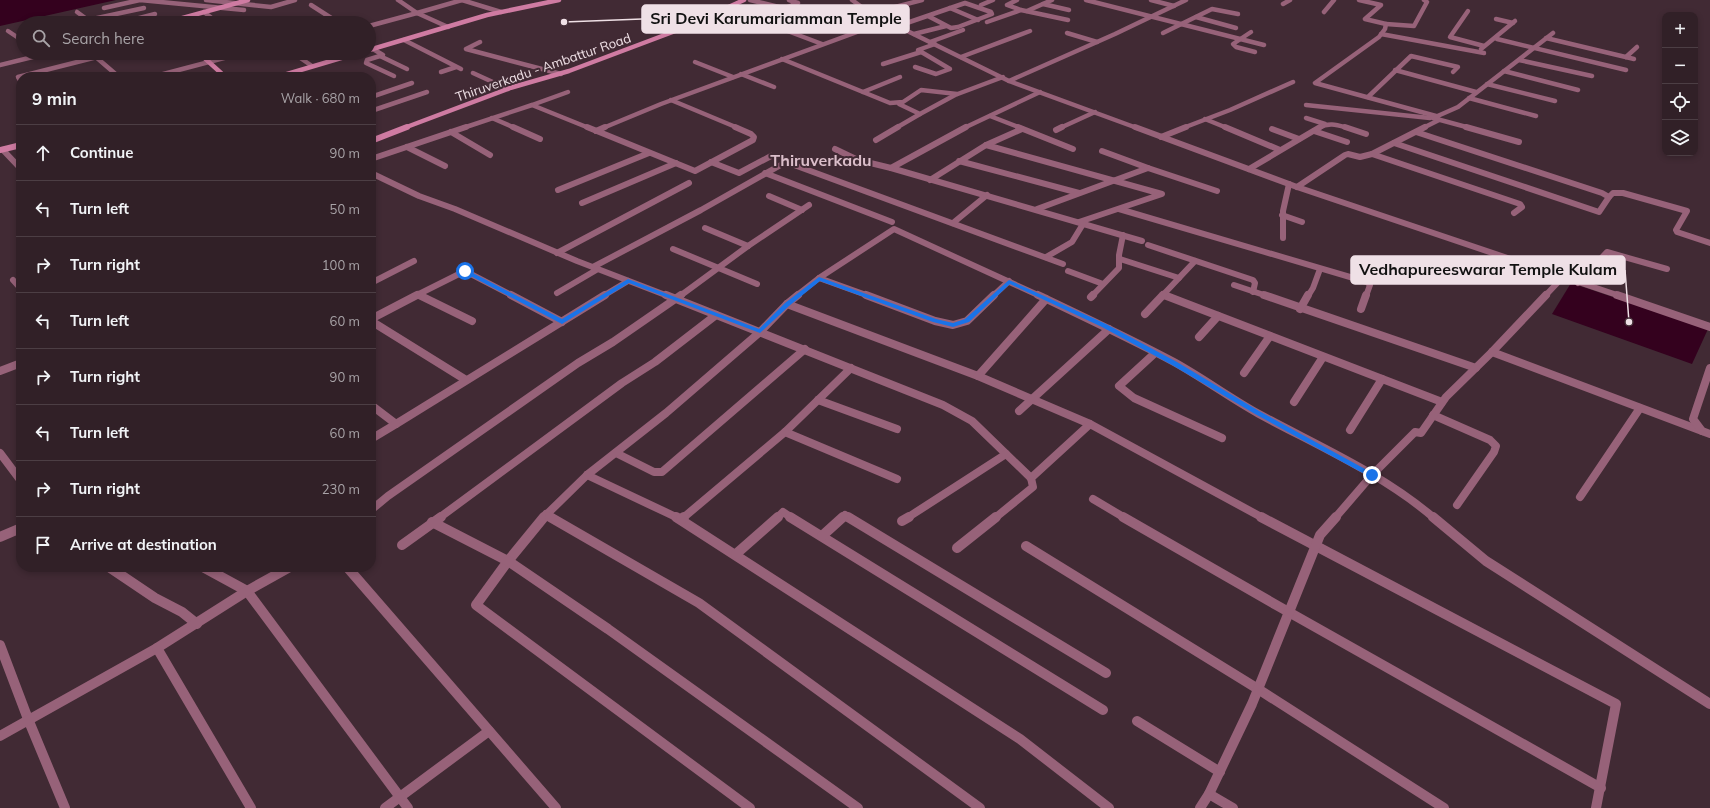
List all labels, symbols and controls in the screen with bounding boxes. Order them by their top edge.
callout: Sri Devi Karumariamman Temple [642,5,909,33]
text: Sri Devi Karumariamman Temple [650,8,902,28]
map controls [1662,12,1698,156]
button: + [1662,12,1698,48]
search box [16,16,376,60]
icon: search [30,27,52,49]
text: Search here [62,29,144,48]
street label: Thiruverkadu - Ambattur Road [453,29,633,105]
button: − [1662,48,1698,84]
button: locate [1662,84,1698,120]
text: 9 min [32,88,77,109]
text: Walk · 680 m [281,90,360,106]
button: layers [1662,120,1698,156]
icon: ahead [32,142,54,164]
text: Continue [70,143,133,162]
text: 90 m [330,145,360,161]
district label: Thiruverkadu [770,150,872,170]
icon: left [32,198,54,220]
text: Turn left [70,199,129,218]
text: 50 m [330,201,360,217]
icon: right [32,254,54,276]
text: Turn right [70,255,140,274]
callout: Vedhapureeswarar Temple Kulam [1351,256,1625,284]
text: 100 m [322,257,360,273]
text: Vedhapureeswarar Temple Kulam [1358,259,1617,279]
route start [456,262,474,280]
icon: left [32,310,54,332]
text: Turn left [70,311,129,330]
text: 60 m [330,313,360,329]
icon: right [32,366,54,388]
text: Turn right [70,367,140,386]
text: 90 m [330,369,360,385]
icon: left [32,422,54,444]
text: Turn left [70,423,129,442]
text: 60 m [330,425,360,441]
route end [1363,466,1381,484]
icon: right [32,478,54,500]
text: Turn right [70,479,140,498]
text: 230 m [322,481,360,497]
icon: arrive [32,534,54,556]
text: Arrive at destination [70,535,217,554]

